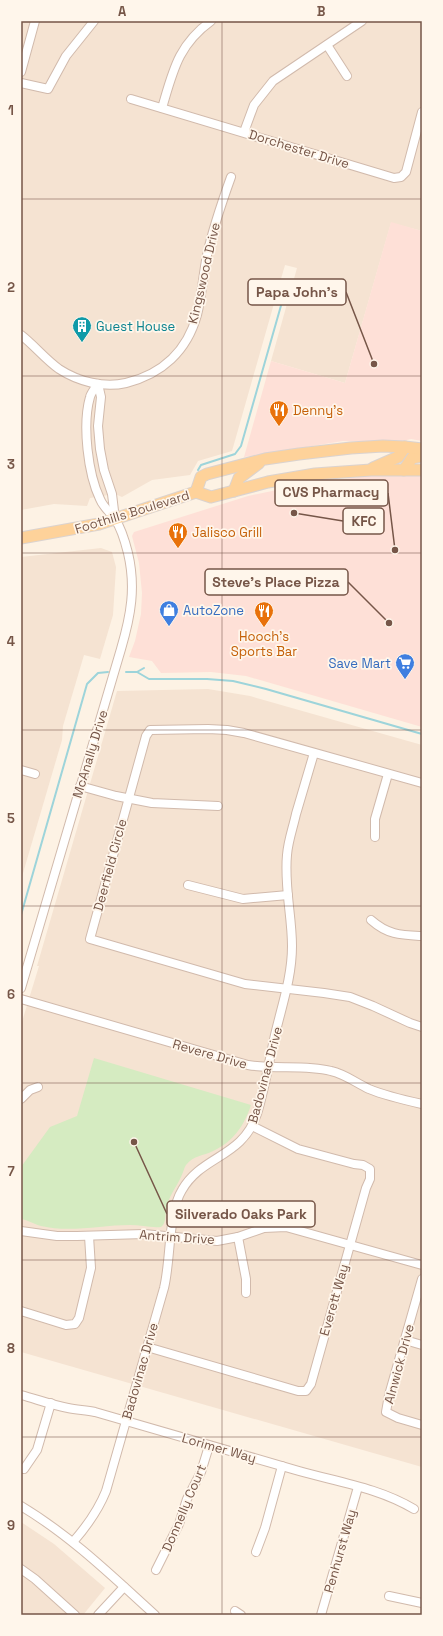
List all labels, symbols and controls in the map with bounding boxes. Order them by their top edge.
text: A [118,3,127,20]
text: B [317,3,326,20]
text: 1 [8,102,14,119]
street label: Dorchester Drive [247,126,351,172]
street label: Kingswood Drive [184,221,224,325]
text: 2 [7,279,15,296]
callout: Papa John's [248,279,346,305]
text: Papa John's [256,283,338,301]
building icon: Guest House [71,315,93,343]
place label: Guest House [96,318,175,335]
restaurant icon: Denny's [268,399,290,427]
place label: Denny's [293,402,343,419]
text: 3 [7,456,15,473]
callout: CVS Pharmacy [275,480,388,506]
text: CVS Pharmacy [283,483,379,501]
street label: Foothills Boulevard [73,486,191,538]
callout: KFC [343,508,384,534]
text: KFC [351,512,377,530]
restaurant icon: Jalisco Grill [167,521,189,549]
place label: Jalisco Grill [192,524,262,541]
callout: Steve's Place Pizza [205,569,348,595]
text: Steve's Place Pizza [212,573,340,591]
shop icon: AutoZone [158,599,180,627]
restaurant icon: Hooch's Sports Bar [253,600,275,628]
place label: AutoZone [183,602,244,619]
place label: Hooch's Sports Bar [231,628,297,660]
text: 4 [7,633,15,650]
supermarket icon: Save Mart [394,652,416,680]
place label: Save Mart [329,655,391,672]
street label: McAnally Drive [68,708,112,800]
text: 5 [7,810,15,827]
street label: Deerfield Circle [89,817,131,913]
text: 6 [7,986,15,1003]
street label: Badovinac Drive [244,1025,286,1125]
street label: Revere Drive [171,1035,249,1073]
text: 7 [7,1163,15,1180]
callout: Silverado Oaks Park [167,1201,315,1227]
text: Silverado Oaks Park [175,1205,307,1223]
street label: Antrim Drive [139,1226,215,1248]
street label: Everett Way [316,1262,352,1338]
street label: Badovinac Drive [118,1321,162,1421]
street label: Alnwick Drive [380,1322,418,1406]
text: 8 [7,1340,15,1357]
street label: Lorimer Way [180,1429,258,1467]
street label: Donnelly Court [158,1462,210,1554]
street label: Penhurst Way [320,1507,360,1595]
text: 9 [7,1517,15,1534]

